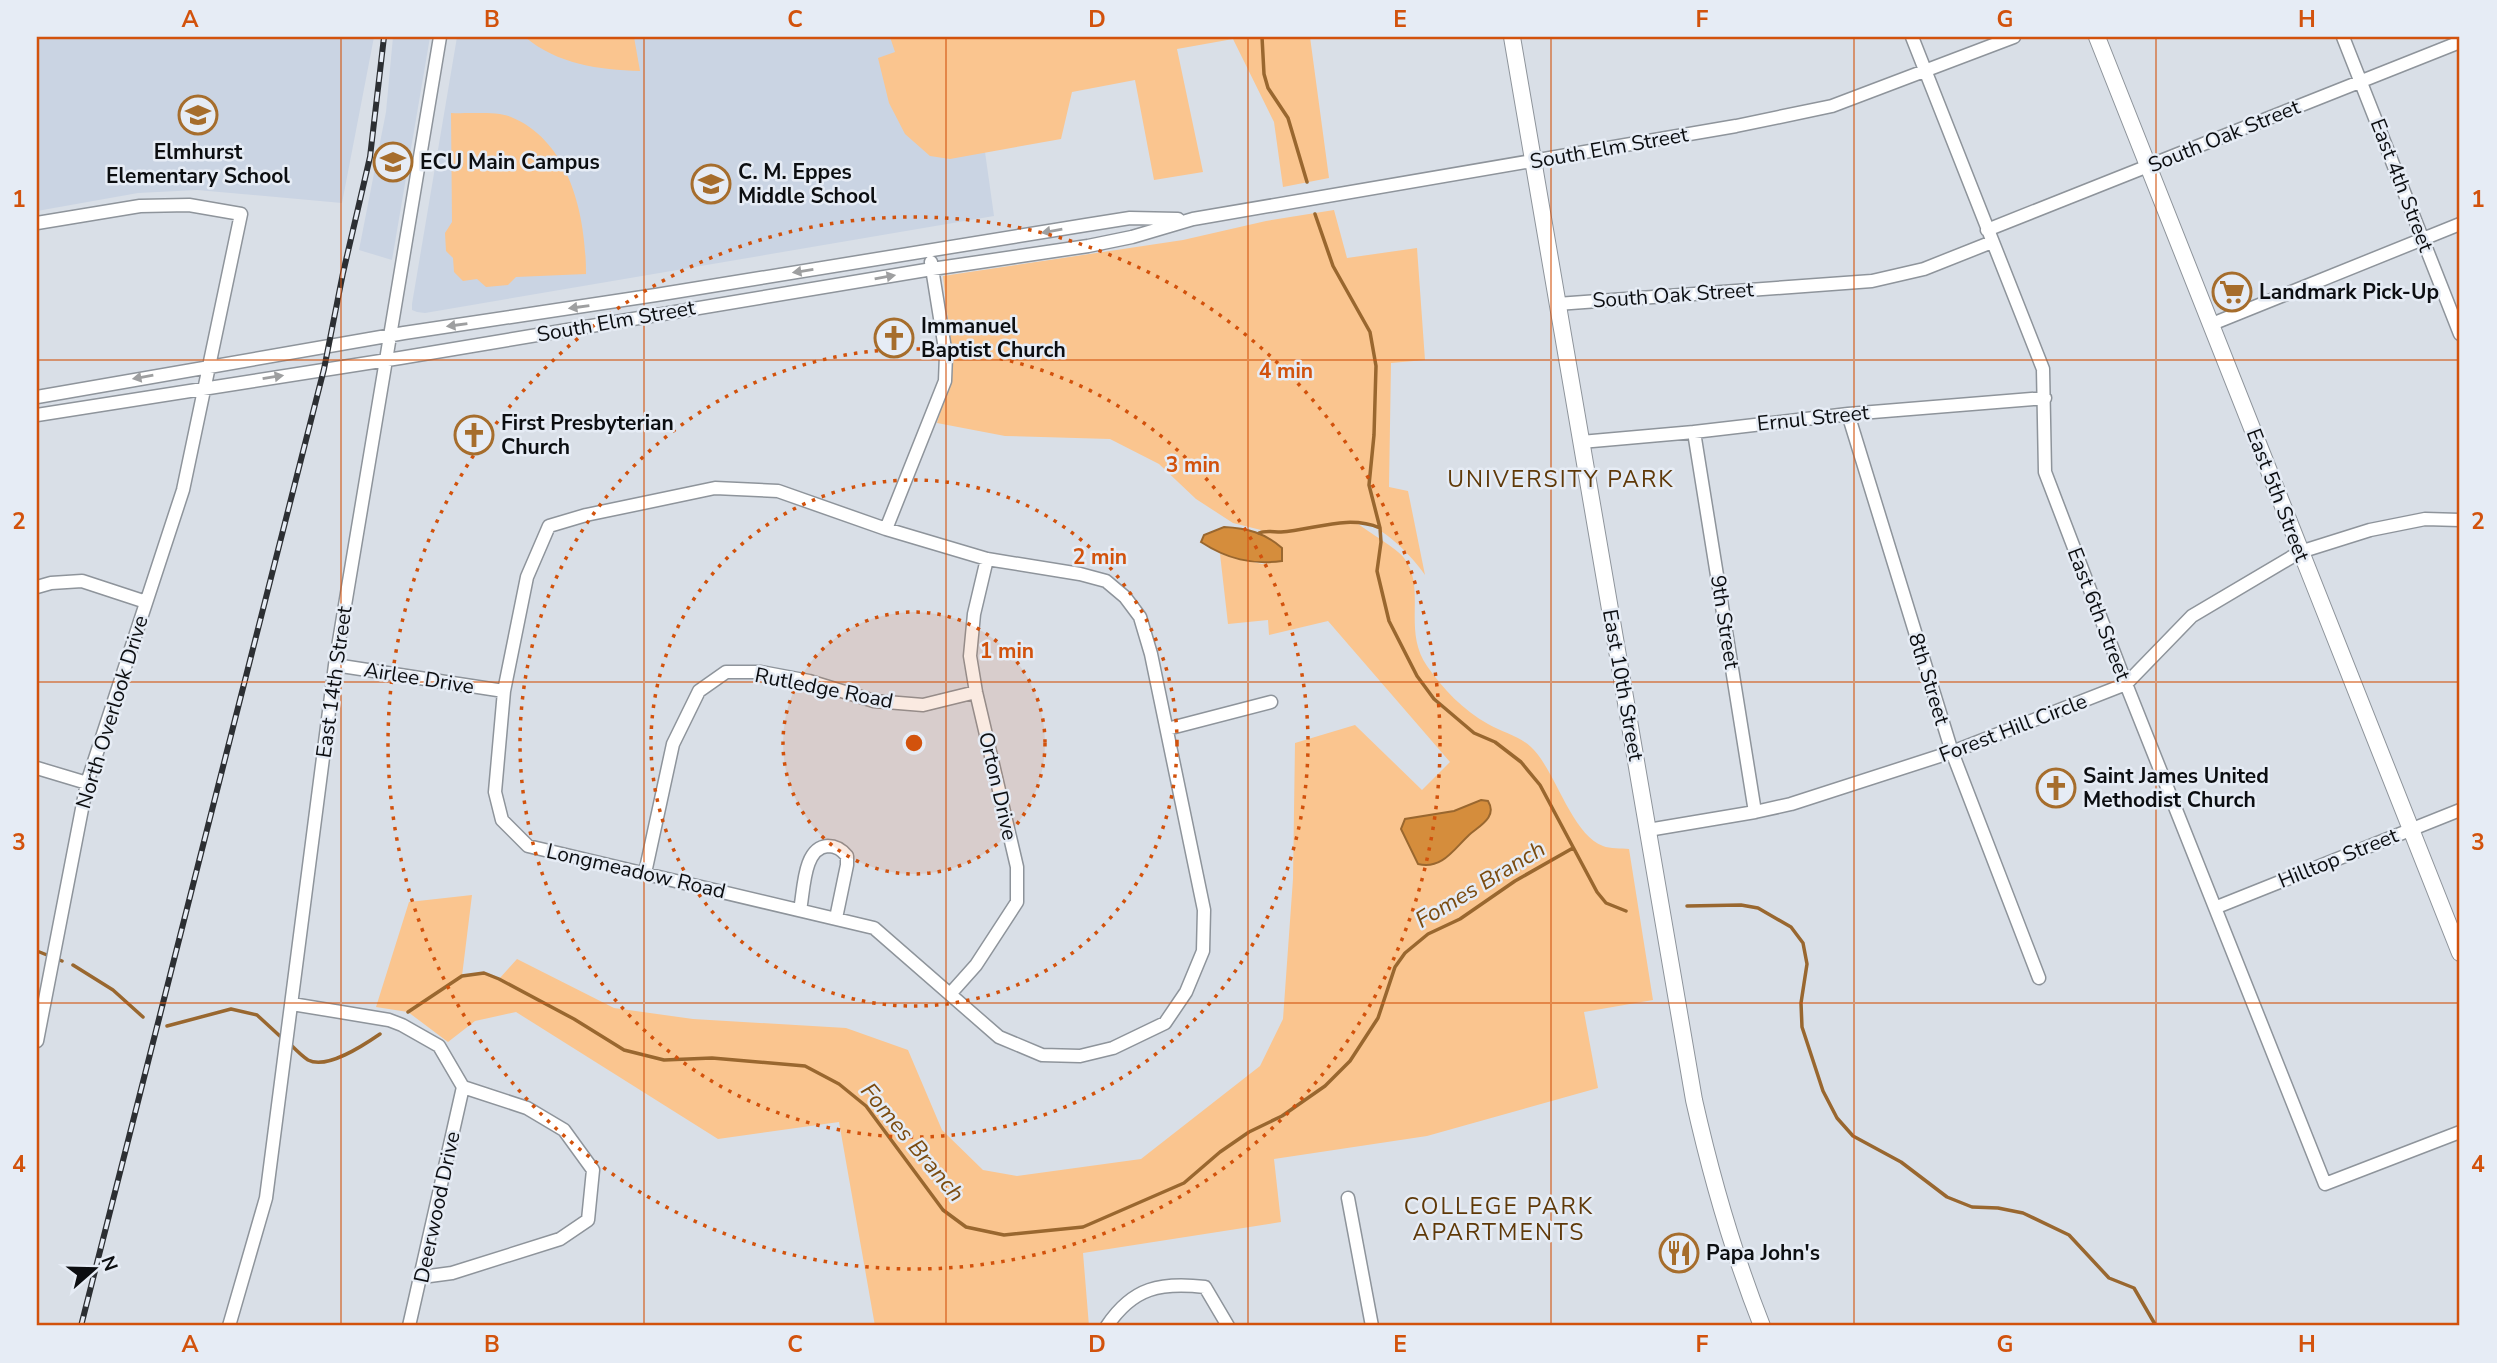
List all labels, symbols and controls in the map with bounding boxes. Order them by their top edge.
text: A [181,4,199,35]
text: B [484,4,500,35]
text: C [787,4,803,35]
text: D [1088,4,1106,35]
text: E [1393,4,1407,35]
text: F [1696,4,1709,35]
text: G [1997,4,2013,35]
text: H [2298,4,2316,35]
street label: South Oak Street [2144,93,2305,179]
school or university icon: Elmhurst Elementary School [177,94,219,136]
street label: East 4th Street [2364,114,2440,256]
street label: South Elm Street [1528,120,1691,176]
place label: Elmhurst Elementary School [106,138,290,190]
school or university icon: ECU Main Campus [372,141,414,183]
place label: ECU Main Campus [420,148,600,176]
place label: C. M. Eppes Middle School [738,158,877,210]
school or university icon: C. M. Eppes Middle School [690,163,732,205]
text: 1 [12,184,26,215]
text: 1 [2471,184,2485,215]
one-way arrow [1041,226,1063,237]
one-way arrow [792,266,814,277]
one-way arrow [874,271,896,282]
supermarket icon: Landmark Pick-Up [2211,271,2253,313]
street label: South Oak Street [1591,275,1755,315]
place label: Landmark Pick-Up [2259,278,2439,306]
street label: South Elm Street [535,293,698,349]
one-way arrow [568,302,590,313]
place label: Immanuel Baptist Church [921,312,1066,364]
church icon: Immanuel Baptist Church [873,317,915,359]
one-way arrow [445,320,467,331]
text: 4 min [1259,357,1313,385]
one-way arrow [262,371,284,382]
one-way arrow [132,372,154,383]
street label: Ernul Street [1756,398,1871,438]
place label: First Presbyterian Church [501,409,674,461]
church icon: First Presbyterian Church [453,414,495,456]
street label: East 5th Street [2240,424,2316,566]
text: 3 min [1166,451,1220,479]
district label: UNIVERSITY PARK [1447,464,1675,495]
text: 2 [12,506,26,537]
text: 2 [2471,506,2485,537]
text: 2 min [1073,543,1127,571]
street label: East 6th Street [2061,543,2137,685]
street label: 9th Street [1704,573,1746,672]
street label: East 14th Street [309,604,359,760]
street label: East 10th Street [1596,607,1650,763]
street label: North Overlook Drive [69,612,155,812]
street label: 8th Street [1902,630,1956,729]
text: 1 min [980,637,1034,665]
street label: Airlee Drive [362,655,476,701]
street label: Rutledge Road [752,661,896,715]
street label: Forest Hill Circle [1935,687,2091,769]
street label: Orton Drive [972,729,1024,843]
centre of rings [902,731,926,755]
place label: Saint James United Methodist Church [2083,762,2269,814]
church icon: Saint James United Methodist Church [2035,767,2077,809]
street label: Hilltop Street [2274,821,2403,895]
text: 3 [12,827,26,858]
text: 3 [2471,827,2485,858]
water label: Fomes Branch [1409,833,1551,935]
street label: Longmeadow Road [544,837,728,905]
water label: Fomes Branch [854,1076,972,1208]
street label: Deerwood Drive [407,1129,467,1285]
text: 4 [12,1149,26,1180]
text: 4 [2471,1149,2485,1180]
district label: COLLEGE PARK APARTMENTS [1404,1191,1594,1248]
restaurant icon: Papa John's [1658,1232,1700,1274]
north arrow [60,1234,130,1304]
place label: Papa John's [1706,1239,1820,1267]
text: N [94,1252,124,1275]
text: A [181,1329,199,1360]
text: B [484,1329,500,1360]
text: C [787,1329,803,1360]
text: D [1088,1329,1106,1360]
text: E [1393,1329,1407,1360]
text: F [1696,1329,1709,1360]
text: G [1997,1329,2013,1360]
text: H [2298,1329,2316,1360]

